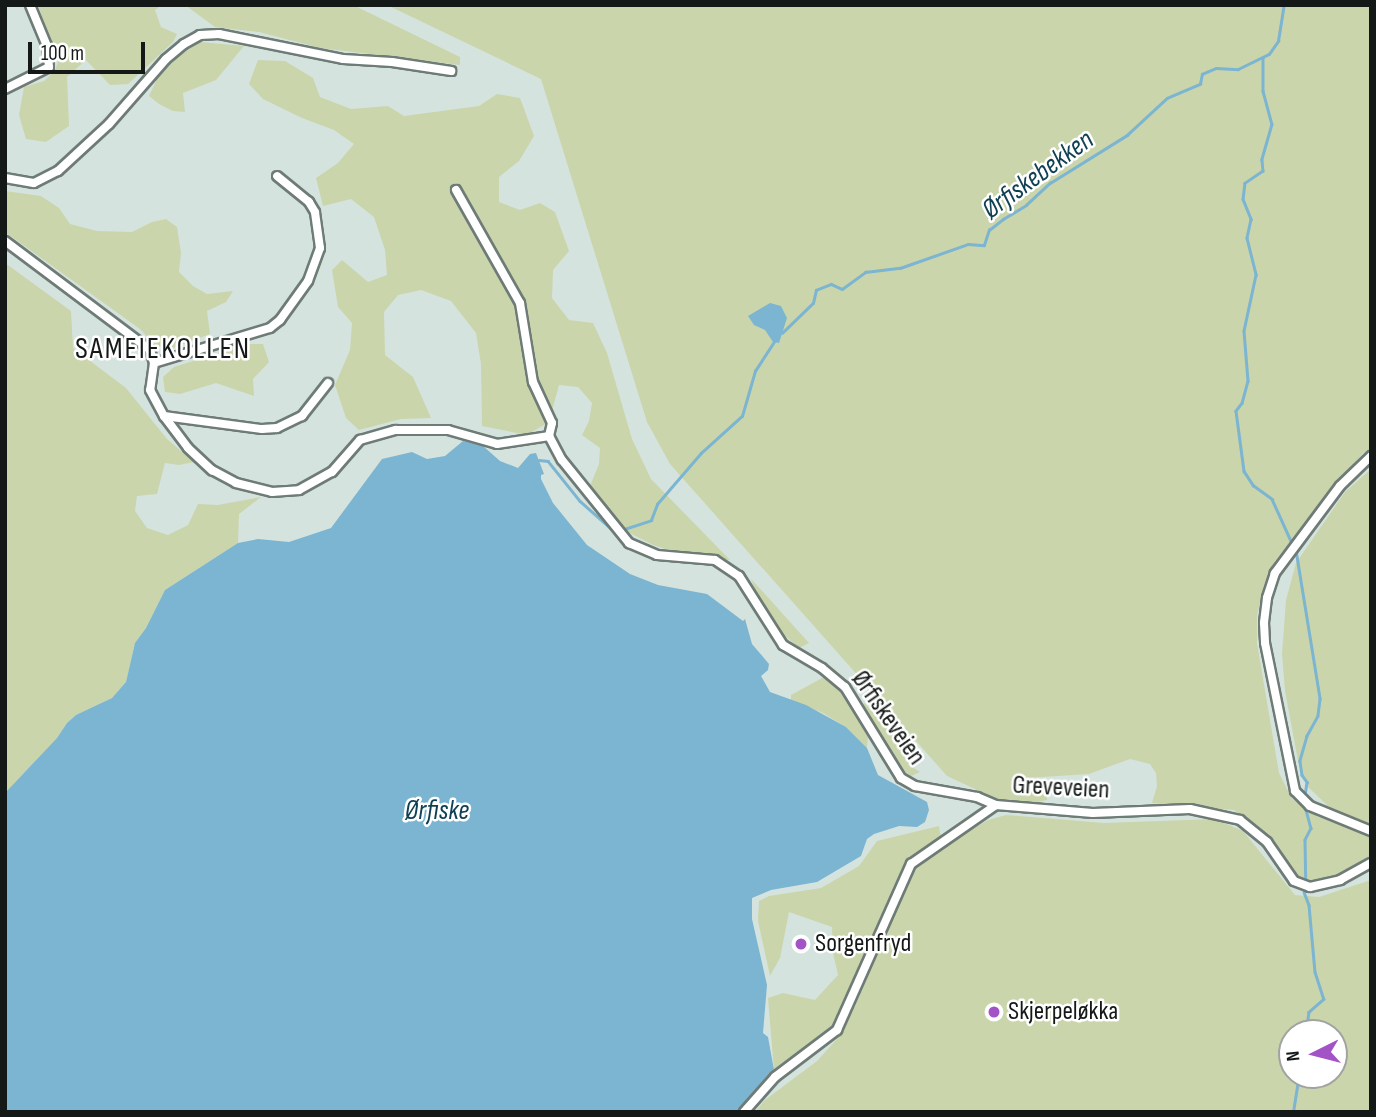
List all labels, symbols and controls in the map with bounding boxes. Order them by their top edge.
scale bar [32,28,149,72]
text: 100 m [41,41,84,66]
water label: Ørfiskebekken [976,123,1100,227]
district label: SAMEIEKOLLEN [76,331,250,367]
street label: Ørfiskeveien [844,665,932,771]
street label: Greveveien [1012,770,1110,806]
water label: Ørfiske [405,794,469,828]
place label: Sorgenfryd [815,928,911,960]
marker: Sorgenfryd [793,936,809,952]
place label: Skjerpeløkka [1008,996,1118,1028]
marker: Skjerpeløkka [986,1004,1002,1020]
north arrow [1278,1019,1348,1089]
text: N [1282,1050,1306,1062]

